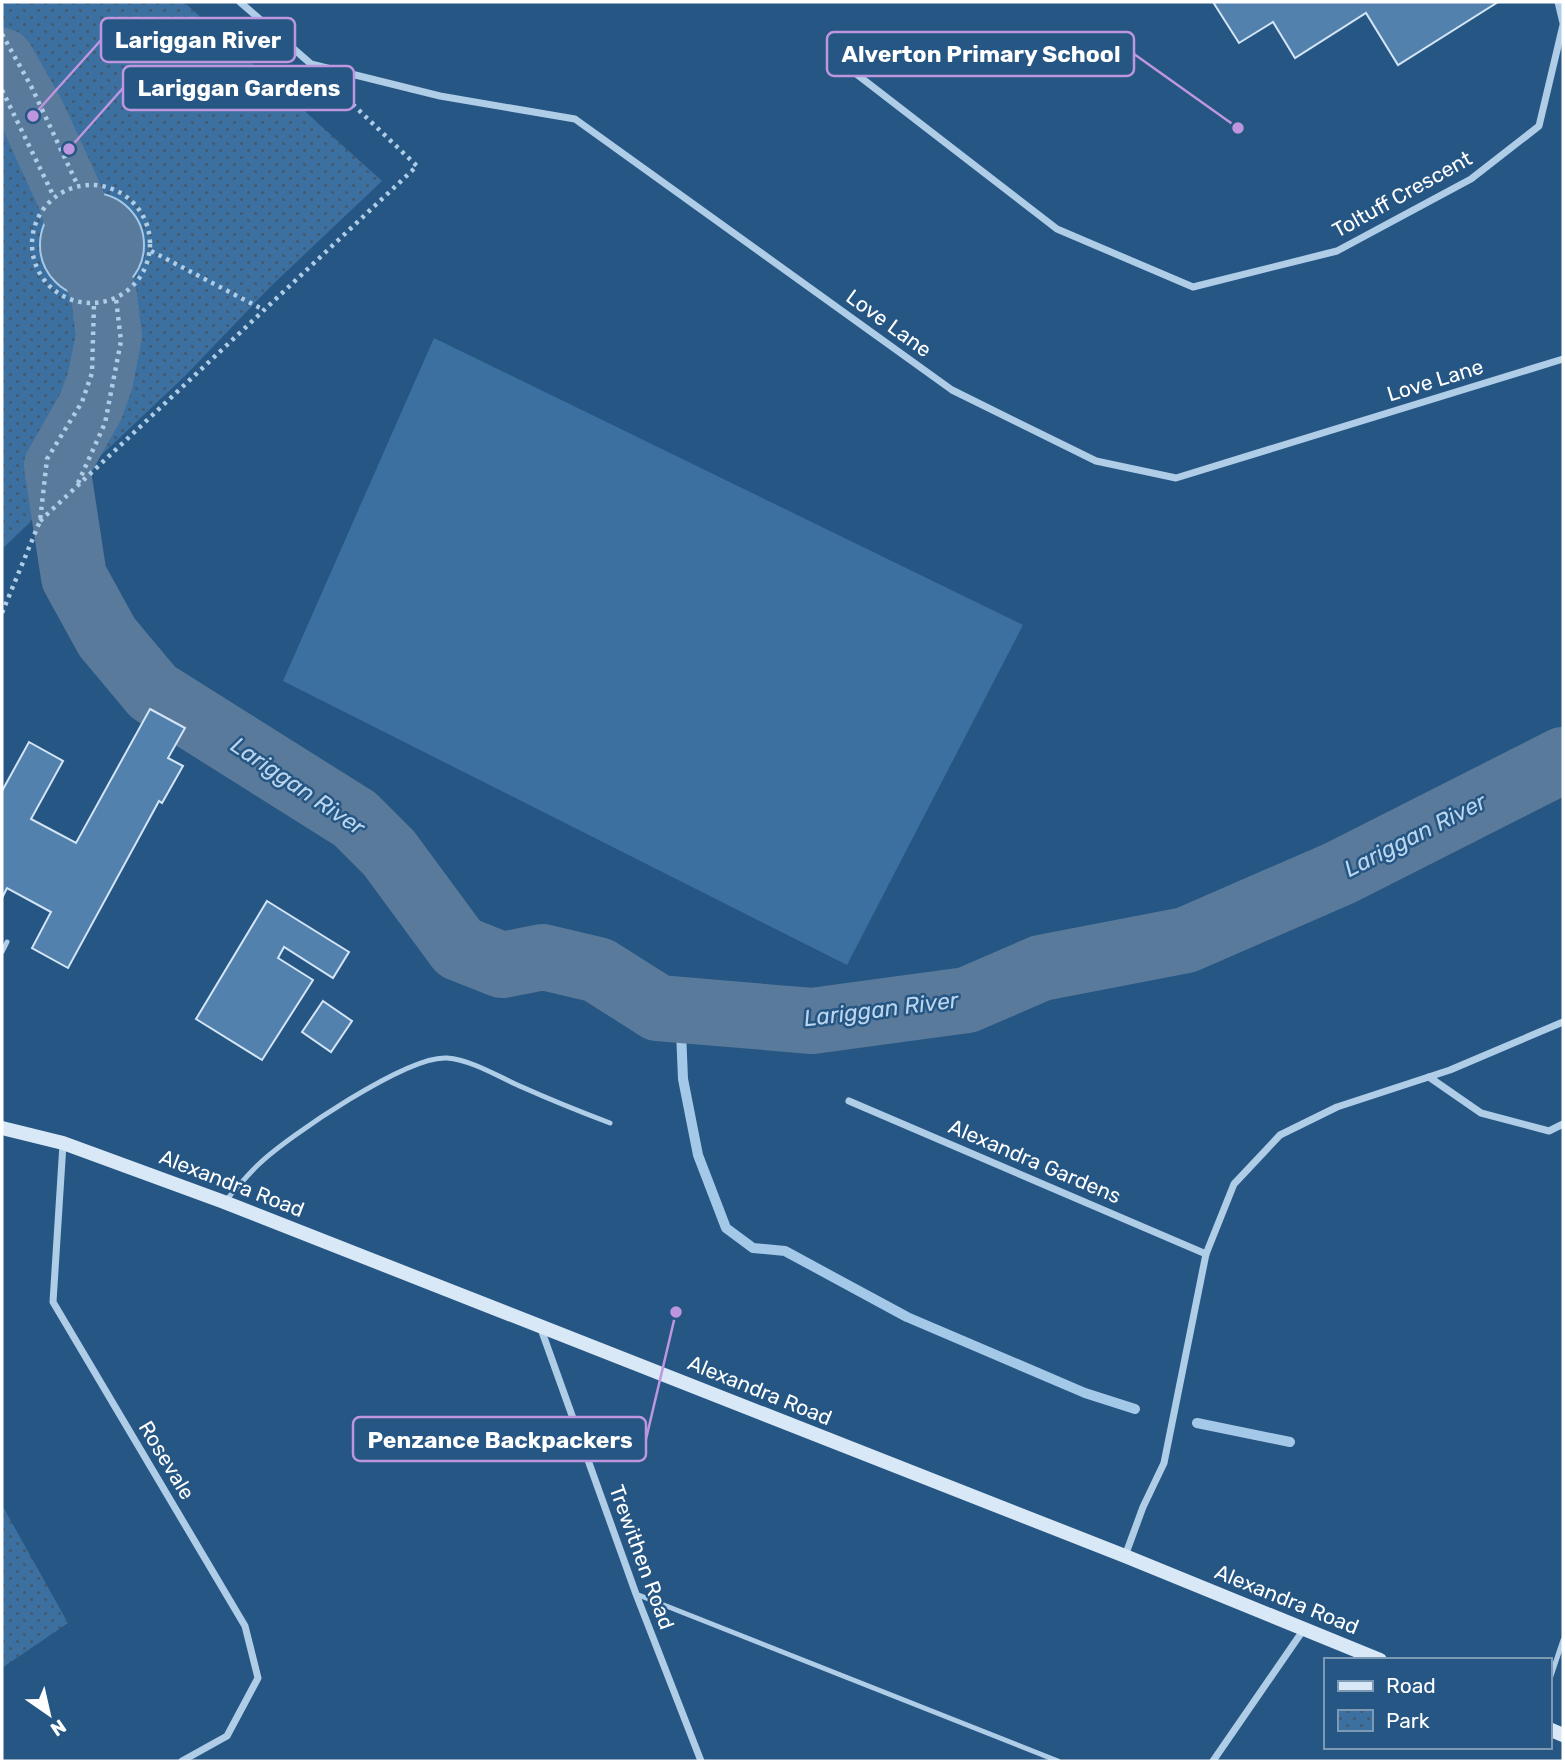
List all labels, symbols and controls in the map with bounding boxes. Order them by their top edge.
callout: Lariggan River [101,18,295,62]
text: Lariggan River [115,26,282,54]
callout: Alverton Primary School [827,32,1134,76]
text: Alverton Primary School [841,40,1121,68]
callout: Lariggan Gardens [123,66,354,110]
text: Lariggan Gardens [138,74,341,102]
street label: Toltuff Crescent [1328,145,1476,243]
street label: Love Lane [841,284,937,362]
street label: Love Lane [1384,354,1486,406]
water label: Lariggan River [226,731,371,842]
water label: Lariggan River [1339,787,1492,883]
water label: Lariggan River [802,985,961,1032]
street label: Alexandra Gardens [945,1113,1125,1209]
street label: Alexandra Road [156,1144,308,1222]
street label: Alexandra Road [684,1350,836,1430]
street label: Rosevale [134,1416,200,1504]
callout: Penzance Backpackers [353,1417,646,1461]
text: Penzance Backpackers [367,1426,633,1454]
street label: Trewithen Road [604,1481,680,1633]
street label: Alexandra Road [1211,1559,1363,1639]
legend [1324,1658,1551,1749]
text: Road [1386,1673,1436,1698]
north arrow [14,1679,84,1749]
text: Park [1386,1708,1430,1733]
text: N [46,1714,70,1741]

